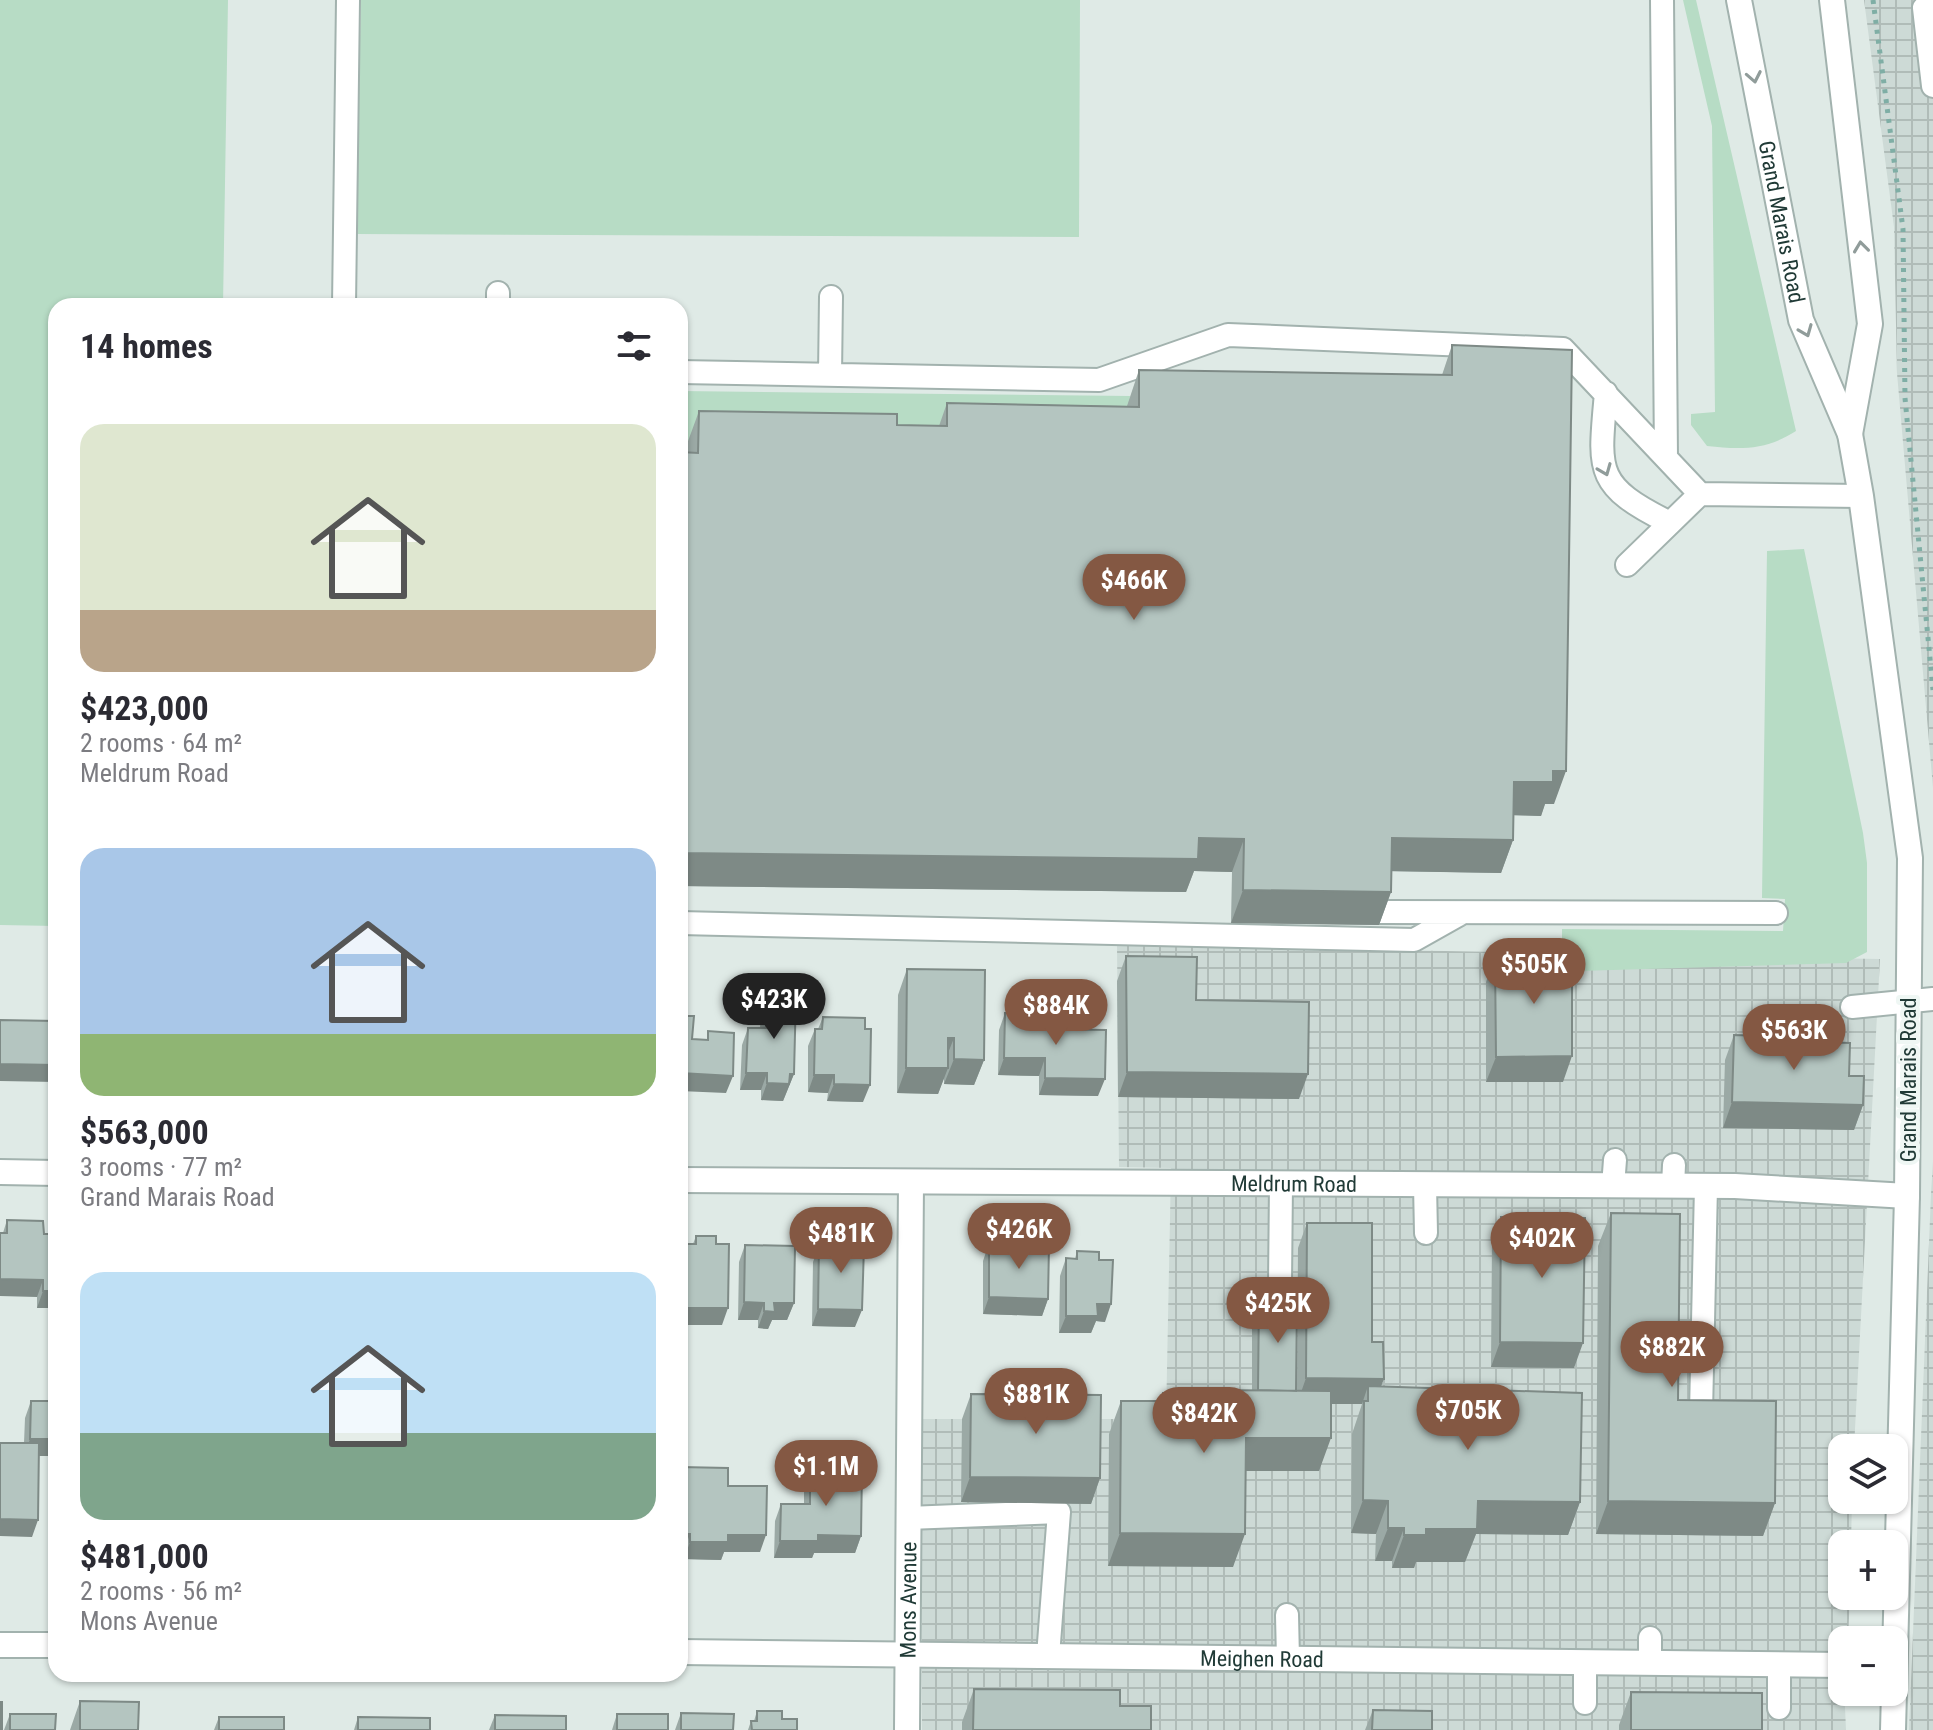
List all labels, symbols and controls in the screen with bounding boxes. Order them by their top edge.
one-way arrow [1745,69,1762,83]
street label: Grand Marais Road [1754,139,1809,305]
one-way arrow [1852,240,1869,253]
one-way arrow [1796,323,1812,337]
icon: filters [612,324,656,368]
text: 14 homes [80,326,213,366]
one-way arrow [1596,462,1612,476]
icon: home [296,476,440,620]
pin: $466K [1078,554,1190,622]
text: $466K [1101,565,1167,595]
text: $423,000 [80,688,209,728]
text: 2 rooms · 64 m² [80,728,242,758]
text: Meldrum Road [80,758,229,788]
icon: home [296,900,440,1044]
pin: $505K [1478,938,1590,1006]
text: $505K [1501,949,1567,979]
pin: $423K [718,973,830,1041]
pin: $884K [1000,979,1112,1047]
text: $423K [741,984,807,1014]
text: $884K [1023,990,1089,1020]
street label: Grand Marais Road [1896,998,1921,1162]
pin: $563K [1738,1004,1850,1072]
text: $563K [1761,1015,1827,1045]
text: $563,000 [80,1112,209,1152]
text: 3 rooms · 77 m² [80,1152,242,1182]
street label: Meldrum Road [1231,1171,1357,1197]
text: Grand Marais Road [80,1182,275,1212]
pin: $426K [963,1203,1075,1271]
pin: $481K [785,1207,897,1275]
pin: $402K [1486,1212,1598,1280]
text: $426K [986,1214,1052,1244]
text: $481K [808,1218,874,1248]
text: $402K [1509,1223,1575,1253]
pin: $425K [1222,1277,1334,1345]
text: $425K [1245,1288,1311,1318]
pin: $882K [1616,1321,1728,1389]
icon: home [296,1324,440,1468]
text: $882K [1639,1332,1705,1362]
pin: $881K [980,1368,1092,1436]
text: $881K [1003,1379,1069,1409]
pin: $705K [1412,1384,1524,1452]
pin: $842K [1148,1387,1260,1455]
text: $705K [1435,1395,1501,1425]
text: $842K [1171,1398,1237,1428]
map controls [1828,1434,1908,1706]
button: layers [1828,1434,1908,1514]
pin: $1.1M [770,1440,882,1508]
text: $1.1M [793,1451,859,1481]
button: + [1828,1530,1908,1610]
text: $481,000 [80,1536,209,1576]
street label: Mons Avenue [896,1542,921,1658]
text: 2 rooms · 56 m² [80,1576,242,1606]
text: Mons Avenue [80,1606,218,1636]
button: − [1828,1626,1908,1706]
street label: Meighen Road [1200,1646,1324,1672]

